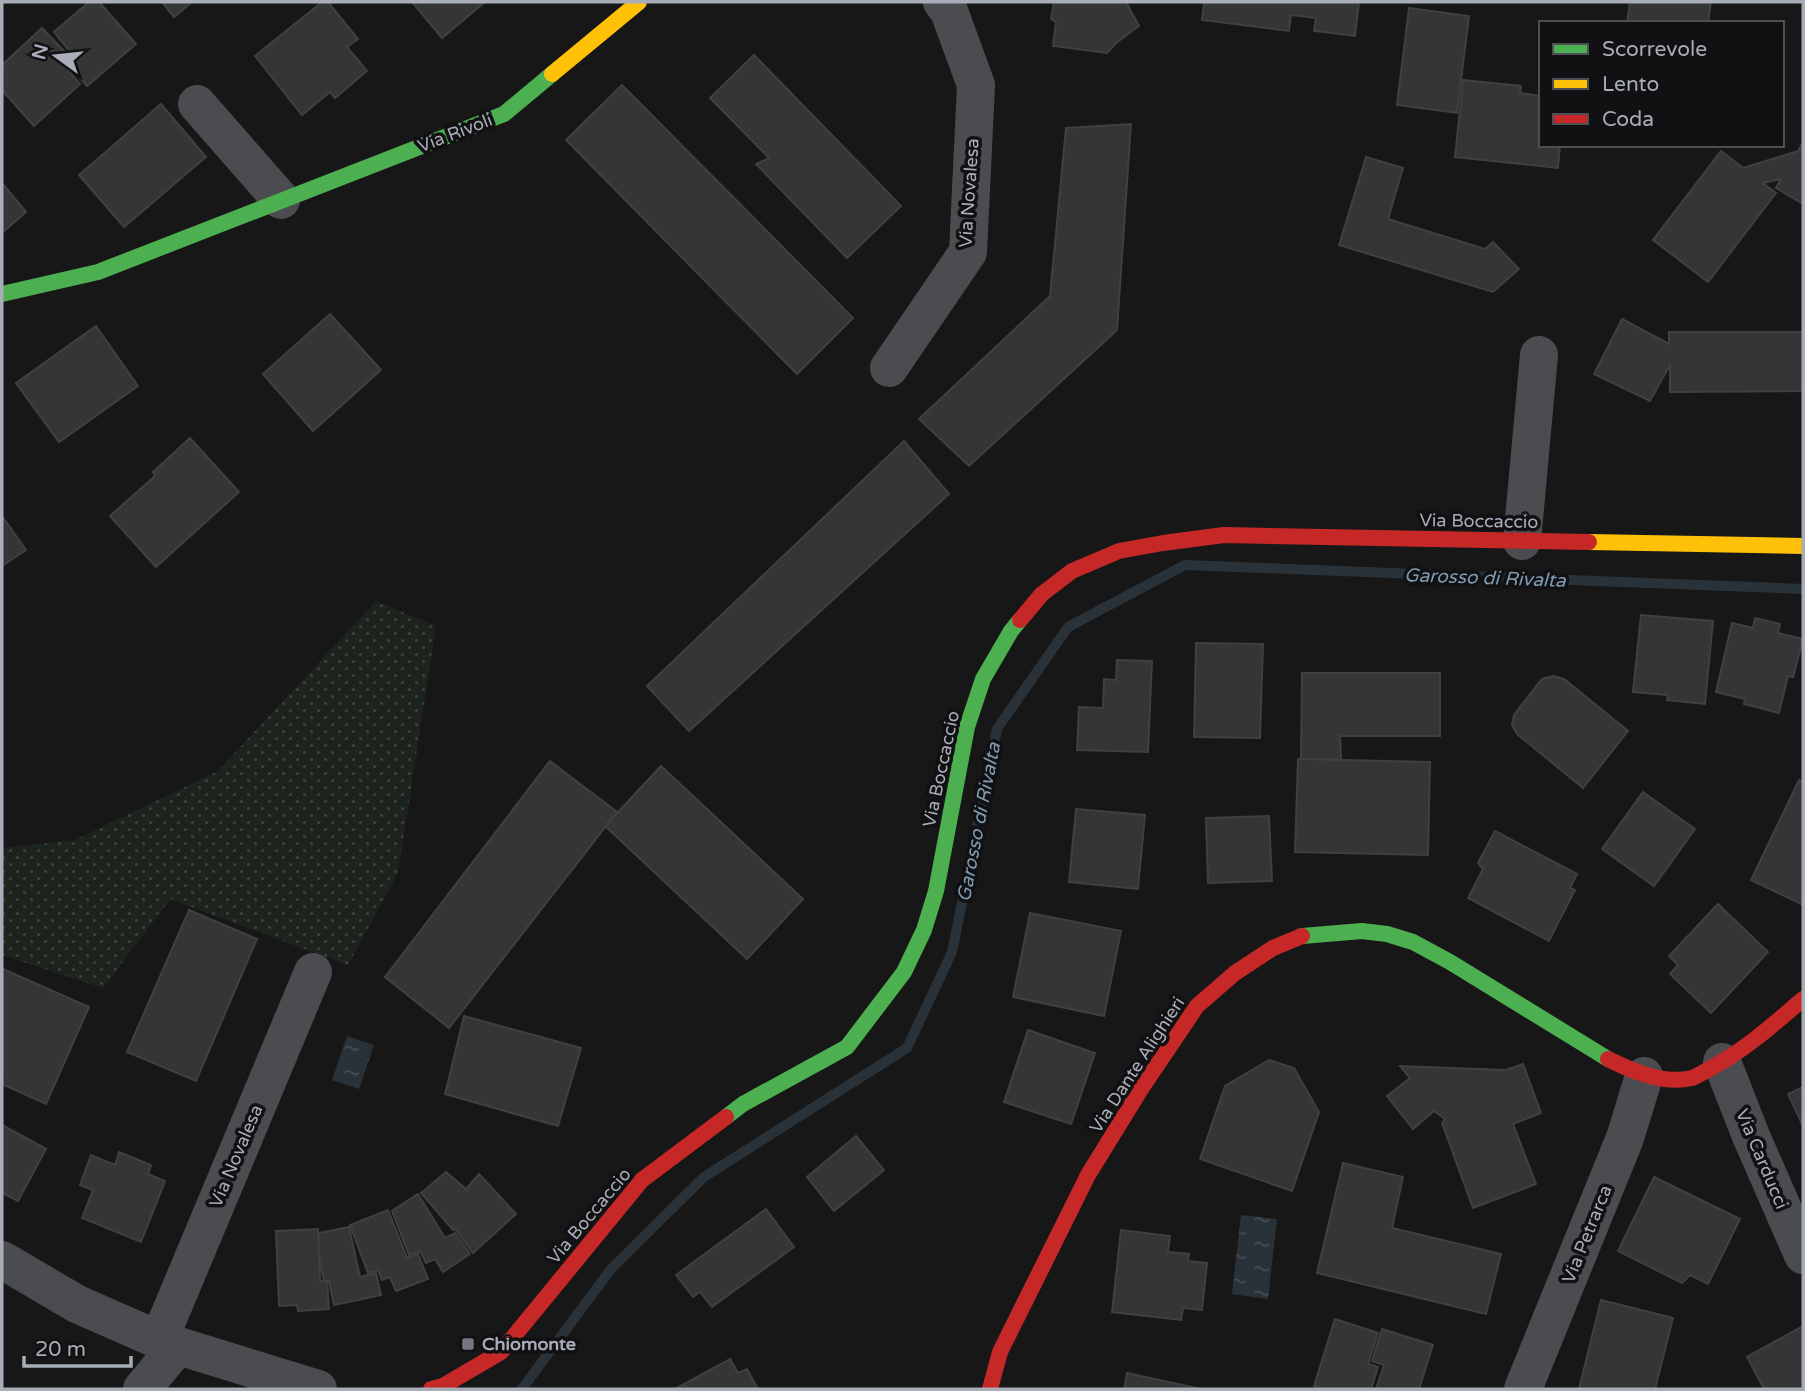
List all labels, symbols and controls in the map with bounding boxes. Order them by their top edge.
north arrow [21,21,91,91]
legend [1539,21,1784,147]
text: Scorrevole [1602,37,1707,62]
text: N [28,42,53,62]
text: Lento [1602,72,1659,97]
text: Coda [1602,107,1654,132]
street label: Via Rivoli [415,109,495,157]
street label: Via Novalesa [954,138,984,248]
street label: Via Boccaccio [1419,509,1539,533]
water label: Garosso di Rivalta [1404,564,1567,592]
street label: Via Boccaccio [918,709,964,829]
water label: Garosso di Rivalta [953,740,1005,904]
street label: Via Dante Alighieri [1085,993,1189,1137]
street label: Via Novalesa [204,1101,268,1211]
street label: Via Carducci [1731,1106,1793,1212]
street label: Via Boccaccio [542,1163,636,1269]
street label: Via Petrarca [1557,1182,1617,1286]
scale bar [24,1324,131,1368]
place label: Chiomonte [482,1333,576,1355]
marker: Chiomonte [460,1336,476,1352]
text: 20 m [35,1337,86,1362]

